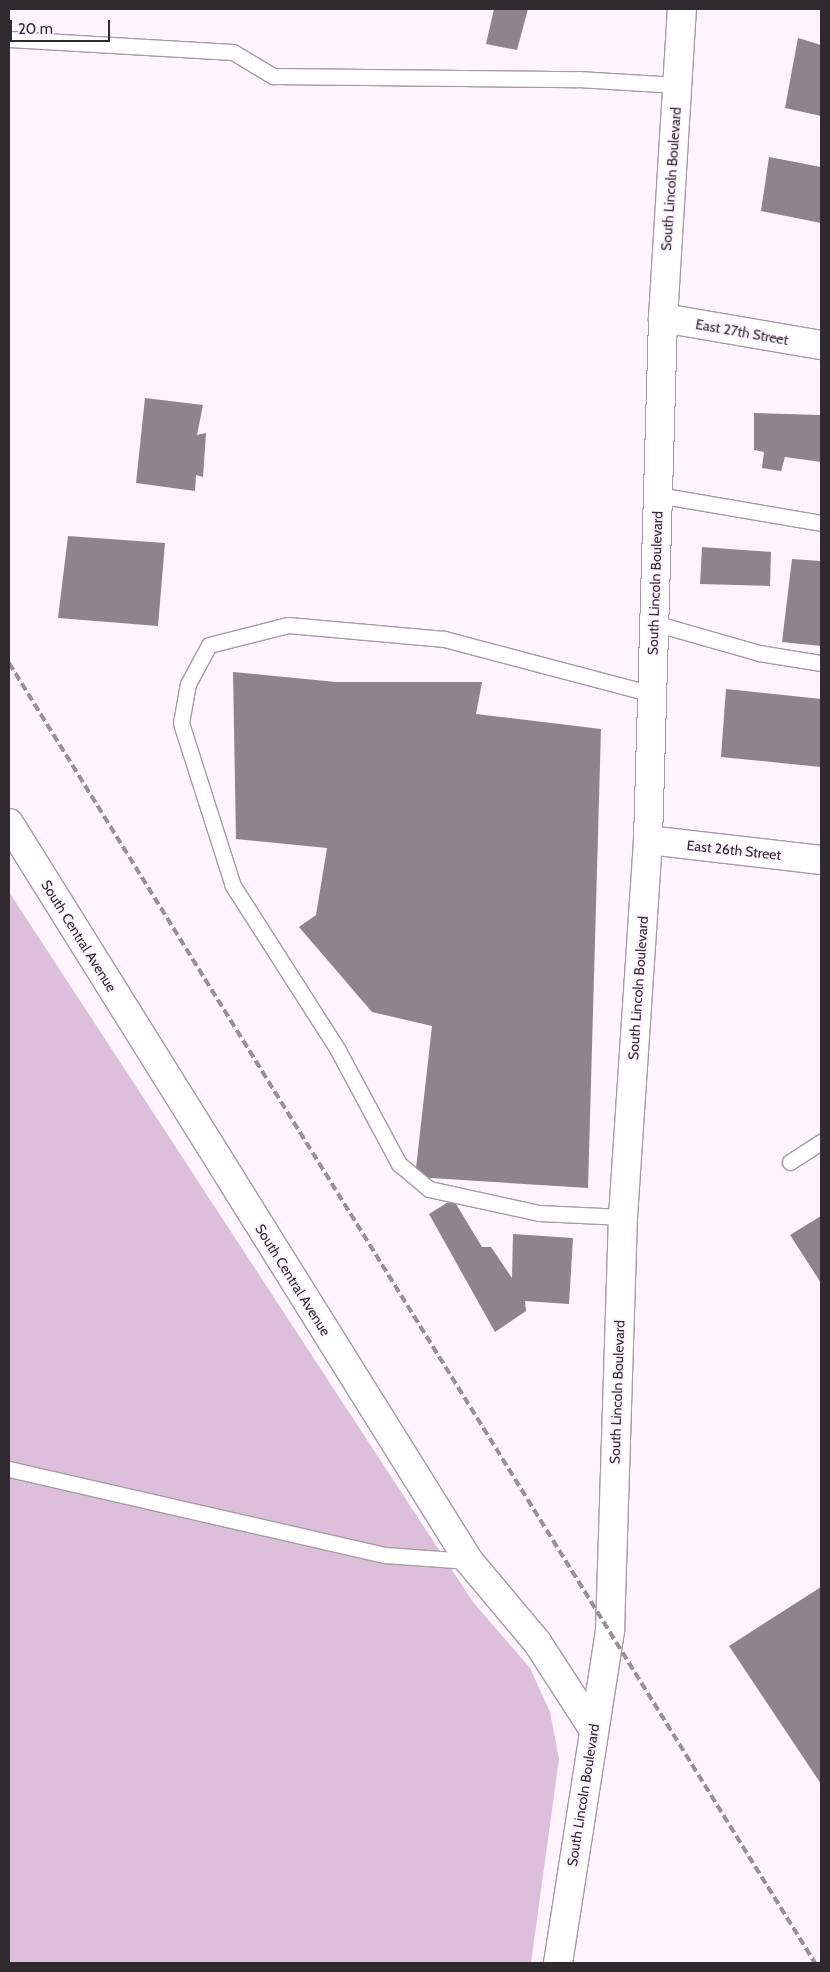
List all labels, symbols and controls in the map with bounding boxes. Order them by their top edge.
scale bar [12,10,112,42]
text: 20 m [18,20,53,38]
street label: South Lincoln Boulevard [658,107,684,251]
street label: East 27th Street [694,316,790,348]
street label: South Lincoln Boulevard [644,511,666,655]
street label: East 26th Street [686,837,782,863]
street label: South Central Avenue [38,877,120,995]
street label: South Lincoln Boulevard [625,916,651,1060]
street label: South Central Avenue [252,1221,334,1339]
street label: South Lincoln Boulevard [606,1320,628,1464]
street label: South Lincoln Boulevard [563,1723,603,1867]

